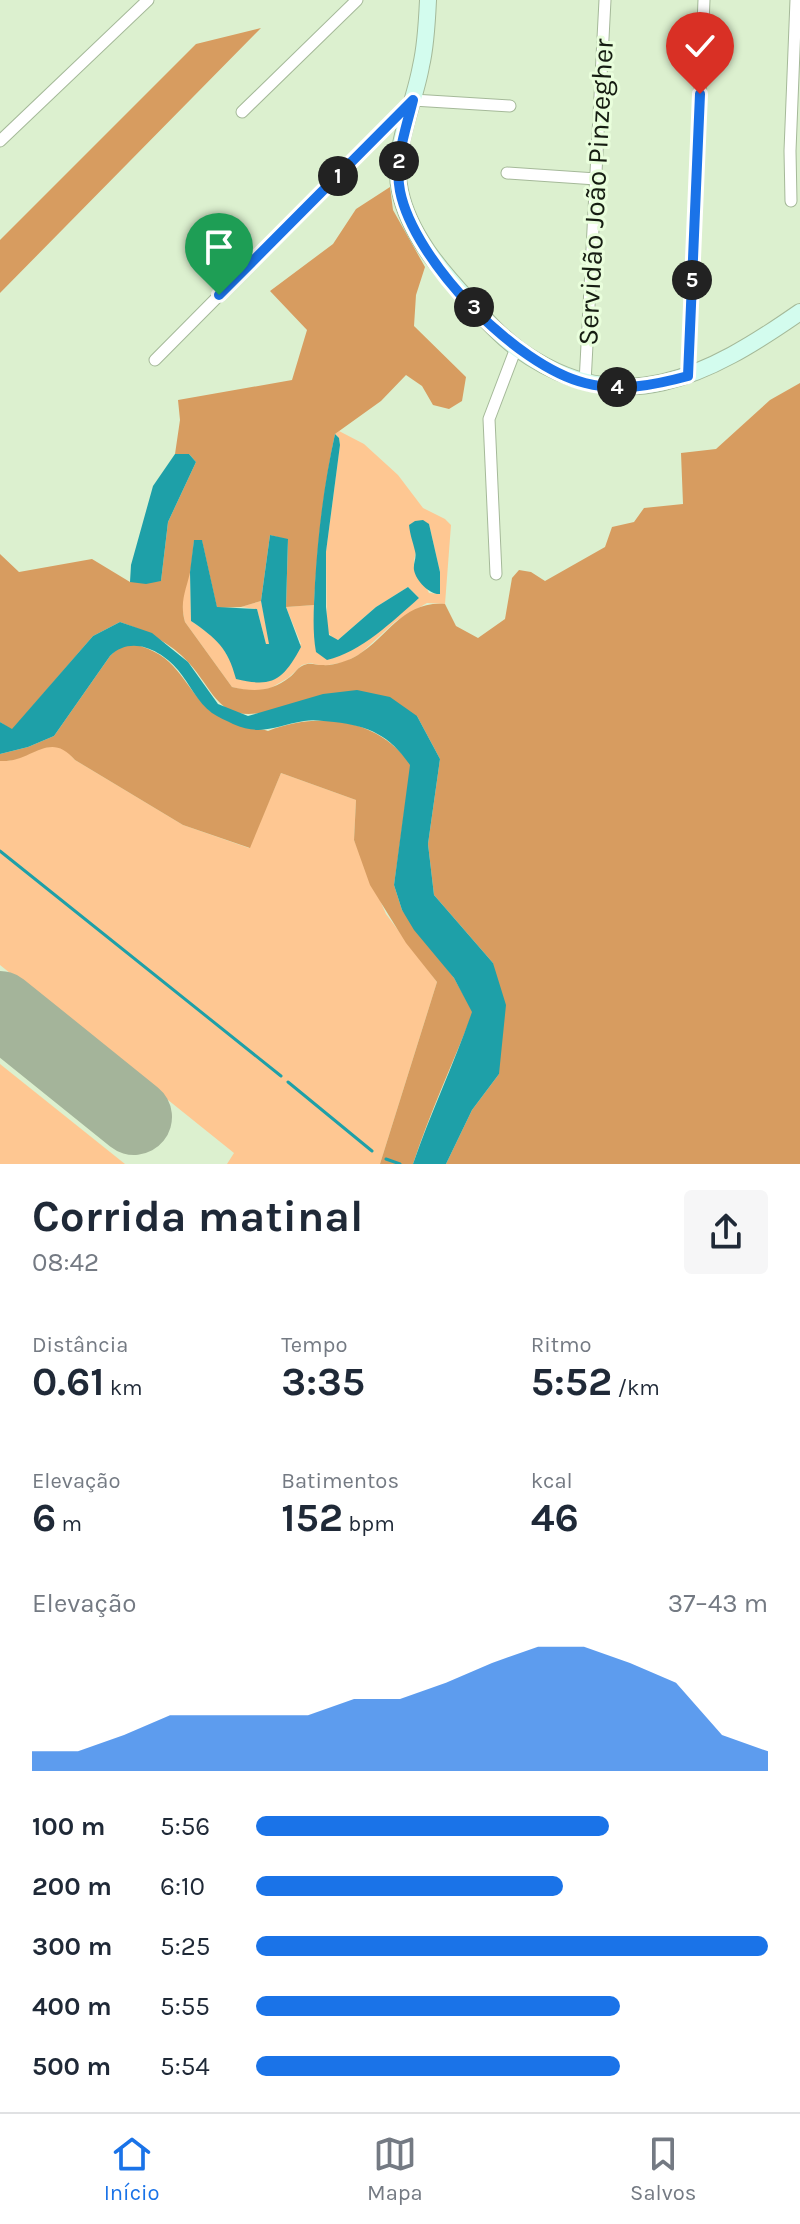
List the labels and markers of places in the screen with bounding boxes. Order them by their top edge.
pin [666,12,734,94]
pin: 2 [379,141,419,181]
pin: 1 [318,156,358,196]
pin [185,213,253,295]
pin: 5 [672,260,712,300]
pin: 3 [454,287,494,327]
pin: 4 [597,367,637,407]

